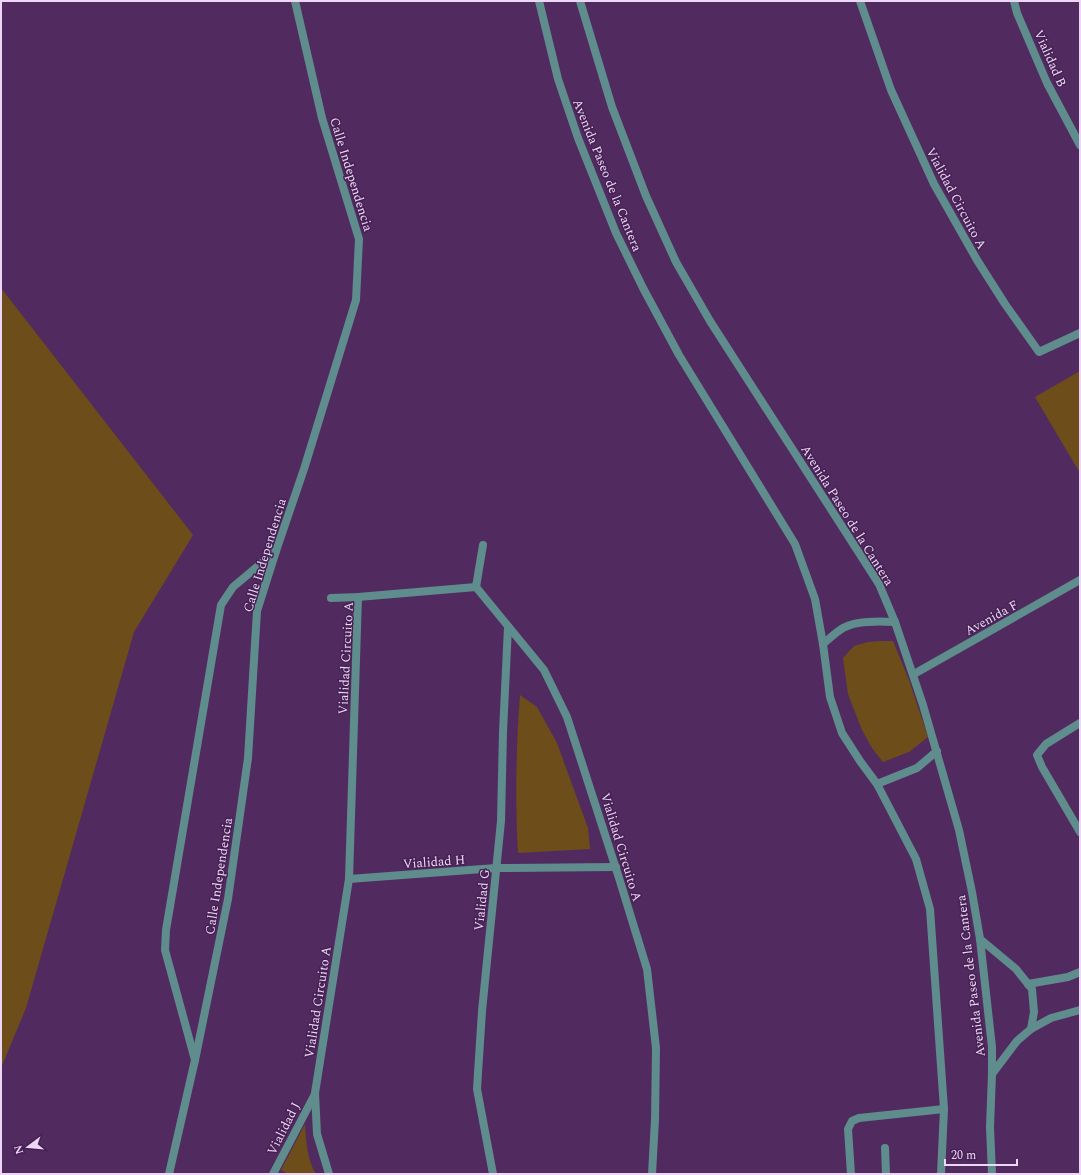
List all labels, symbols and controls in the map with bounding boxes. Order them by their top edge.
street label: Vialidad B [1029,27,1072,90]
street label: Avenida Paseo de la Cantera [567,96,647,255]
street label: Calle Independencia [324,115,378,234]
street label: Vialidad Circuito A [921,144,992,253]
street label: Avenida Paseo de la Cantera [796,441,899,590]
street label: Calle Independencia [238,495,292,615]
street label: Avenida F [961,595,1022,641]
street label: Vialidad Circuito A [333,601,359,715]
street label: Vialidad Circuito A [595,790,647,904]
street label: Calle Independencia [200,816,238,936]
street label: Vialidad H [402,850,466,874]
street label: Vialidad G [469,868,495,932]
street label: Avenida Paseo de la Cantera [951,893,991,1058]
street label: Vialidad Circuito A [299,945,337,1059]
street label: Vialidad J [262,1098,306,1158]
north arrow [8,1127,48,1167]
scale bar [945,1141,1017,1167]
text: N [9,1143,28,1156]
text: 20 m [951,1146,976,1165]

